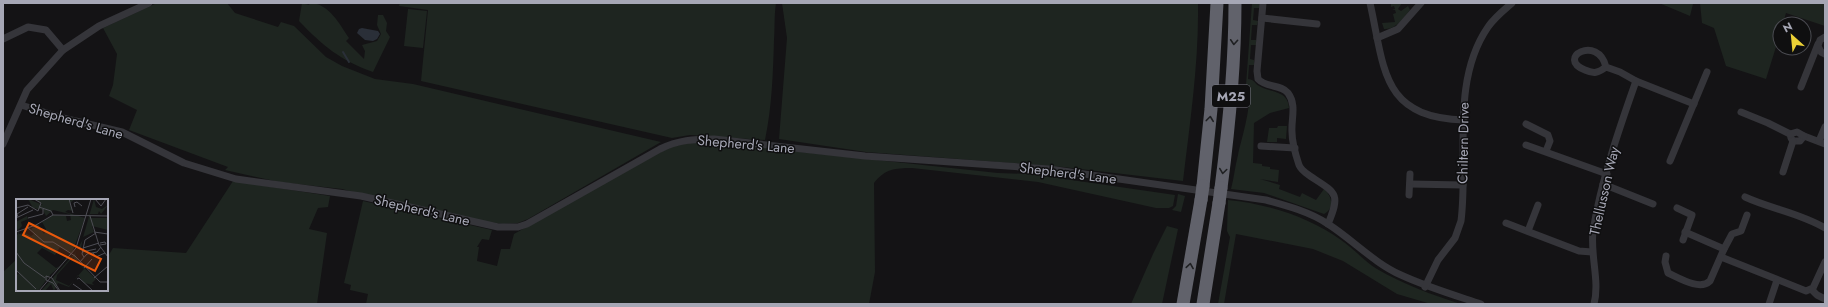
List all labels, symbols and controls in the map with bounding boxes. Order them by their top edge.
north arrow [1772,16,1812,56]
text: N [1780,18,1795,36]
one-way arrow [1230,39,1239,45]
road number: M25 [1212,85,1250,107]
street label: Shepherd's Lane [26,98,126,144]
street label: Chiltern Drive [1452,102,1474,184]
one-way arrow [1205,116,1214,122]
street label: Shepherd's Lane [697,130,795,158]
street label: Thellusson Way [1584,144,1624,237]
street label: Shepherd's Lane [1018,157,1118,189]
one-way arrow [1219,168,1228,175]
street label: Shepherd's Lane [372,189,472,231]
inset map [16,199,108,291]
one-way arrow [1185,263,1194,269]

